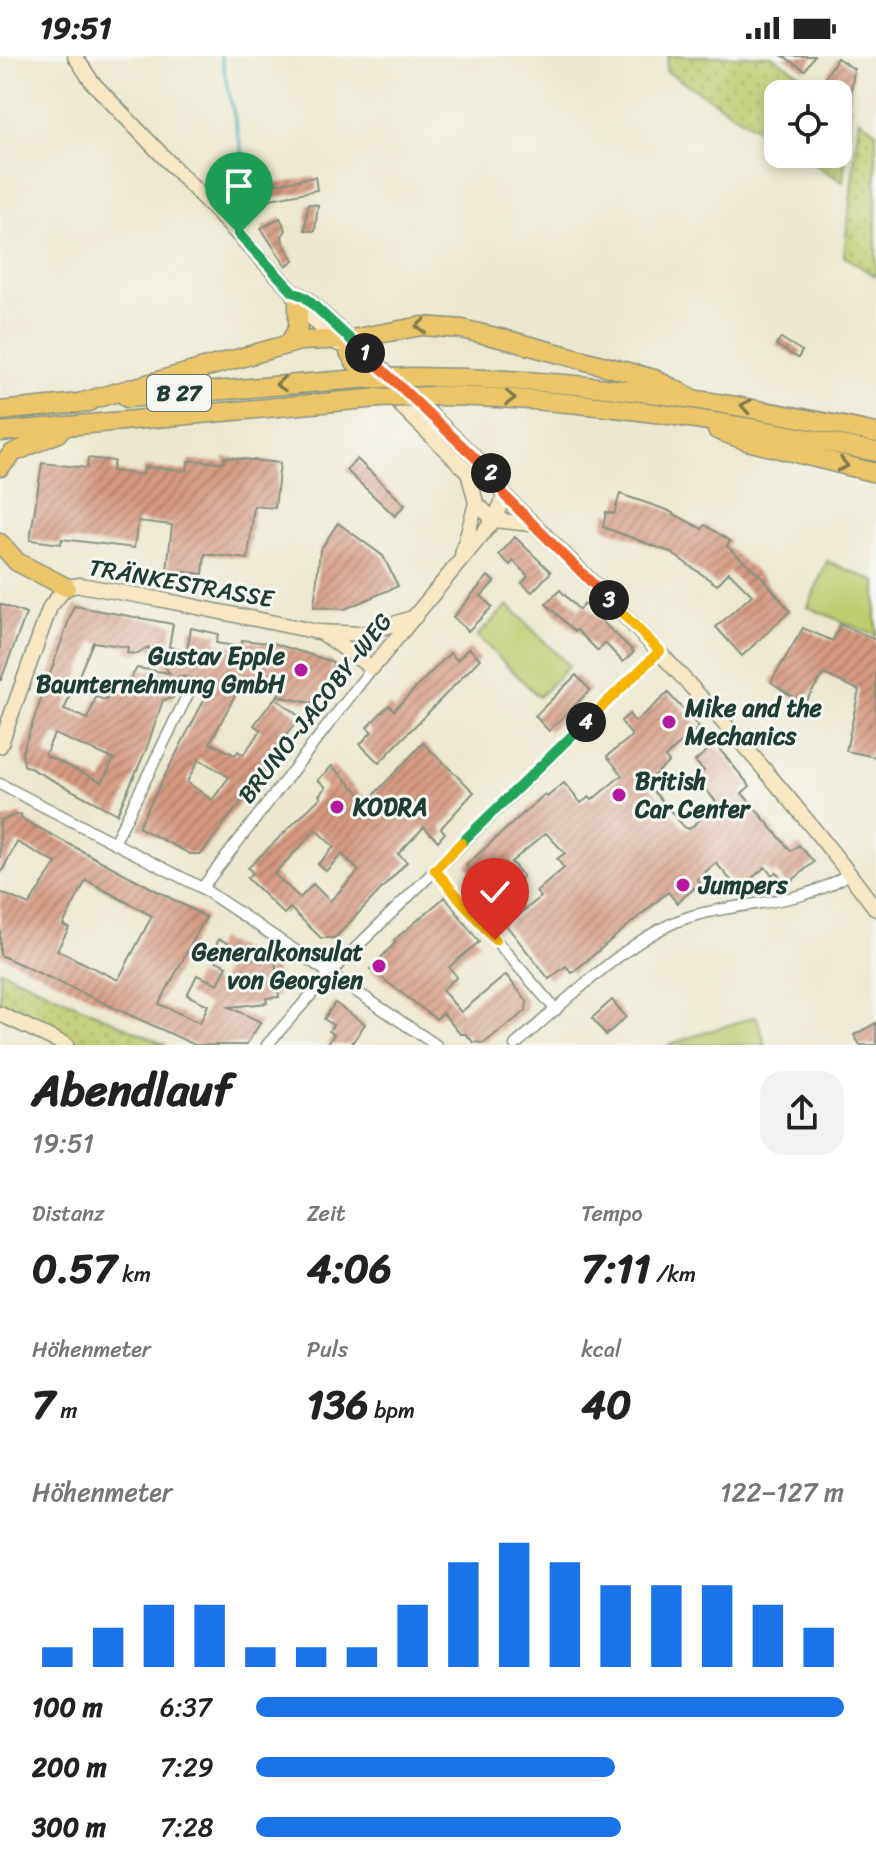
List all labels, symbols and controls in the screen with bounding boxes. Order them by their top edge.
text: 19:51 [40,1,112,55]
map controls [764,80,852,168]
button: locate [764,80,852,168]
pin [205,152,273,234]
icon: arrive [217,164,261,208]
one-way arrow [414,318,427,335]
pin: 1 [345,333,385,373]
text: 1 [360,333,370,372]
road number: B 27 [147,375,211,411]
one-way arrow [274,375,287,392]
one-way arrow [504,389,517,406]
one-way arrow [739,399,753,416]
pin: 2 [471,453,511,493]
text: 2 [485,453,497,492]
one-way arrow [835,455,849,472]
street label: TRÄNKESTRASSE [85,546,278,620]
pin: 3 [589,580,629,620]
text: 3 [603,580,615,619]
street label: BRUNO-JACOBY-WEG [227,603,403,813]
place label: Gustav Epple Baunternehmung GmbH [36,635,286,705]
marker: Gustav Epple Baunternehmung GmbH [292,661,310,679]
place label: Mike and the Mechanics [684,687,822,757]
pin: 4 [566,702,606,742]
text: 4 [579,702,593,741]
marker: Mike and the Mechanics [660,713,678,731]
place label: British Car Center [634,760,752,830]
place label: KODRA [352,786,427,828]
marker: British Car Center [610,786,628,804]
marker: KODRA [328,798,346,816]
pin [461,858,529,940]
place label: Jumpers [697,864,788,906]
icon: check [473,870,517,914]
marker: Jumpers [674,876,692,894]
place label: Generalkonsulat von Georgien [192,931,364,1001]
marker: Generalkonsulat von Georgien [370,957,388,975]
text: Abendlauf [32,1051,232,1129]
button: share [760,1071,844,1155]
text: 19:51 [32,1120,94,1166]
text: Distanz [32,1194,104,1233]
text: Zeit [307,1194,346,1233]
text: Tempo [581,1194,643,1233]
text: 0.57 [32,1233,117,1304]
text: 4:06 [307,1233,392,1304]
text: 7:11 [581,1233,651,1304]
text: km [117,1255,151,1294]
text: /km [651,1255,696,1294]
text: Höhenmeter [32,1330,151,1369]
text: Puls [307,1330,348,1369]
text: kcal [581,1330,621,1369]
text: 7 [32,1369,55,1440]
text: 136 [307,1369,369,1440]
text: 40 [581,1369,632,1440]
text: m [55,1391,77,1430]
text: bpm [369,1391,415,1430]
text: Höhenmeter [32,1469,173,1515]
text: 122–127 m [720,1469,844,1515]
text: 100 m [32,1684,103,1730]
text: 6:37 [160,1684,212,1730]
text: 200 m [32,1744,107,1790]
text: 7:29 [160,1744,214,1790]
text: 300 m [32,1804,106,1850]
text: 7:28 [160,1804,213,1850]

